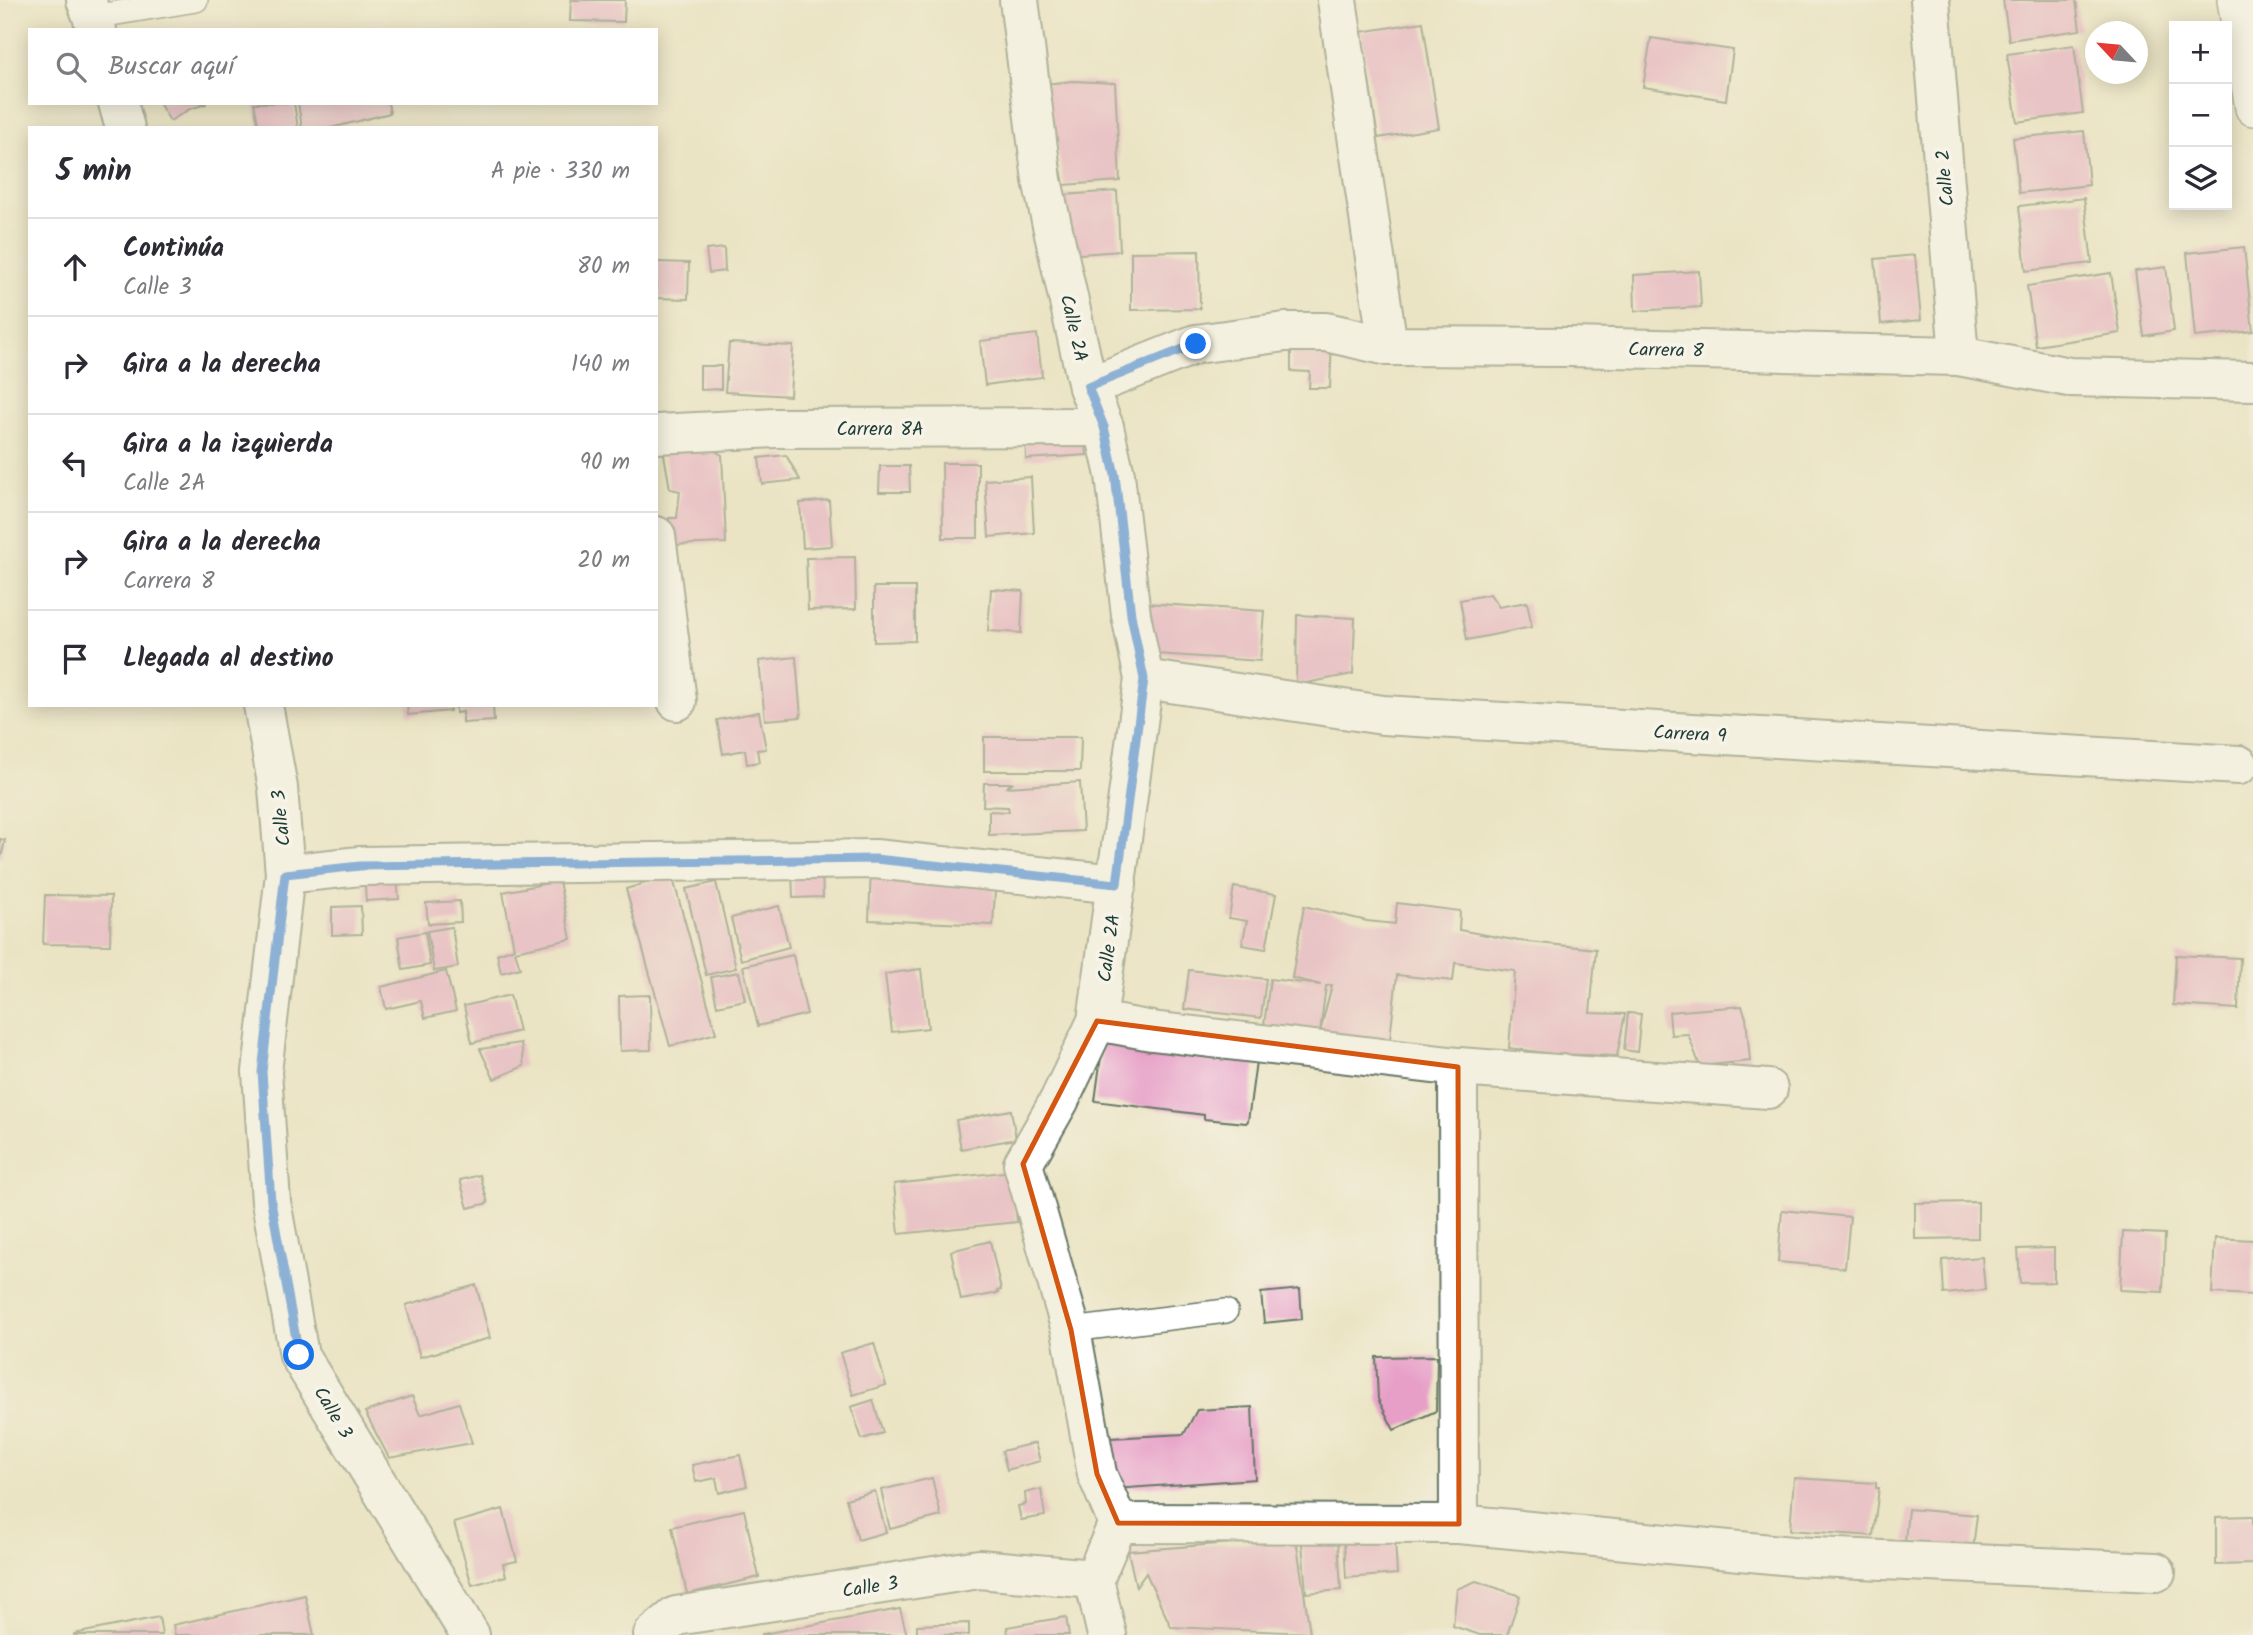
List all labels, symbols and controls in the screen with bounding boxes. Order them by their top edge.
north arrow [2085,21,2148,84]
map controls [2169,21,2232,210]
button: + [2169,21,2232,84]
search box [28,28,658,105]
text: Buscar aquí [108,46,234,88]
icon: search [52,48,90,86]
button: − [2169,84,2232,147]
button: layers [2169,147,2232,210]
text: 5 min [56,148,132,196]
street label: Calle 2 [1929,148,1963,207]
text: A pie · 330 m [491,154,630,190]
text: Continúa [123,228,224,270]
icon: ahead [56,248,94,286]
text: 80 m [577,249,630,285]
text: Calle 3 [123,270,192,306]
street label: Calle 2A [1051,292,1095,365]
route end [1180,328,1211,359]
street label: Carrera 8 [1628,335,1705,367]
text: Gira a la derecha [123,344,321,386]
icon: right [56,346,94,384]
text: 140 m [571,347,630,383]
street label: Carrera 8A [836,415,924,445]
text: Gira a la izquierda [123,424,333,466]
icon: left [56,444,94,482]
text: 90 m [580,445,630,481]
text: Calle 2A [123,466,206,502]
text: Gira a la derecha [123,522,321,564]
icon: right [56,542,94,580]
text: 20 m [578,543,630,579]
text: Carrera 8 [123,564,215,600]
text: Llegada al destino [123,638,334,680]
icon: arrive [56,640,94,678]
street label: Carrera 9 [1652,718,1727,752]
street label: Calle 3 [264,788,300,848]
street label: Calle 2A [1090,912,1130,984]
route start [283,1339,314,1370]
street label: Calle 3 [305,1381,360,1445]
street label: Calle 3 [840,1569,901,1607]

